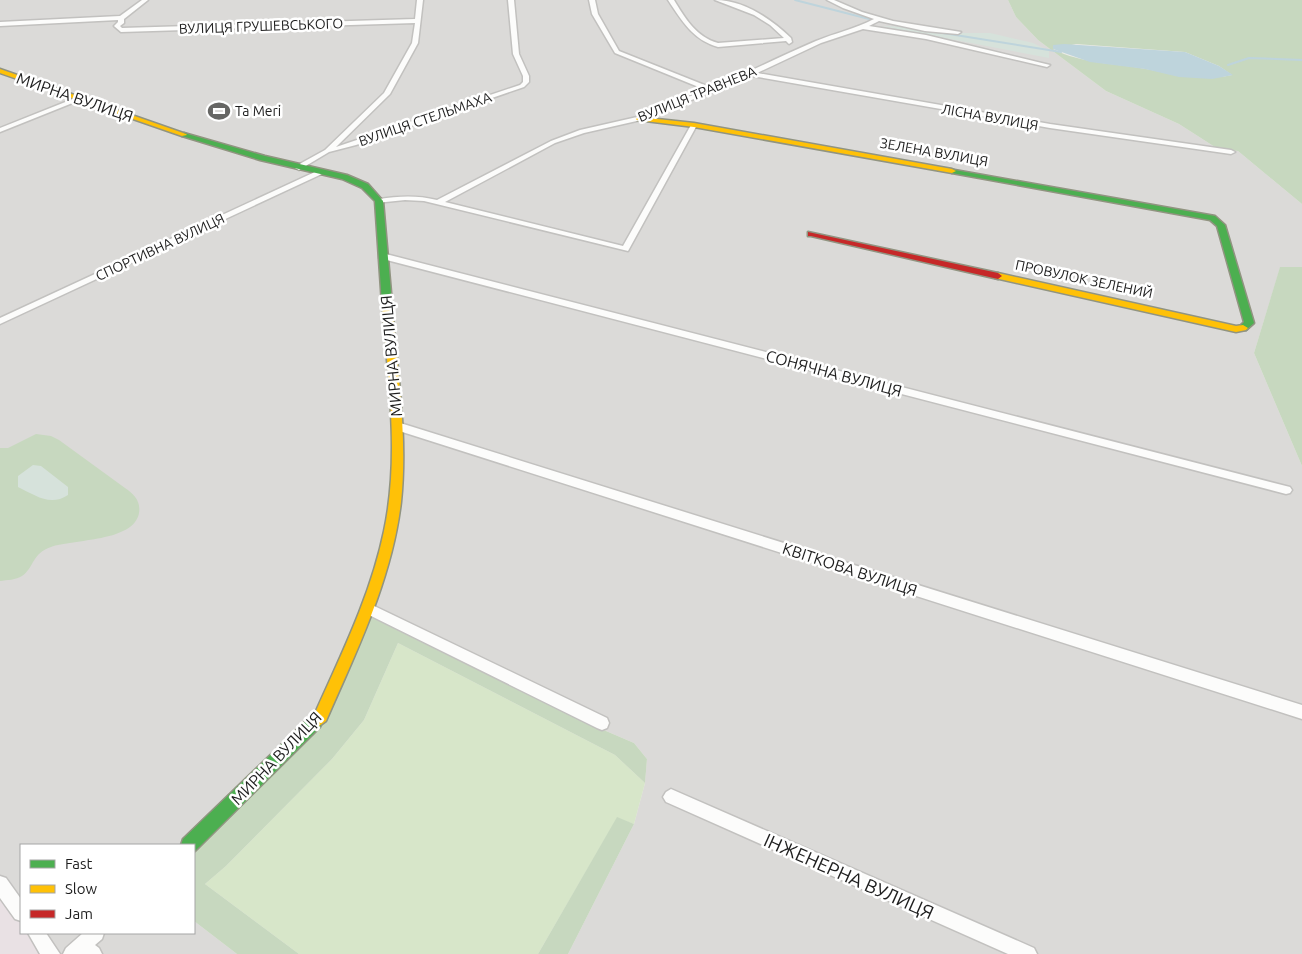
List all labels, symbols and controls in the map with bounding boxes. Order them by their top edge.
street label: ВУЛИЦЯ ГРУШЕВСЬКОГО [178,15,344,37]
street label: ВУЛИЦЯ ТРАВНЕВА [635,63,759,125]
street label: МИРНА ВУЛИЦЯ [14,69,136,125]
street label: ВУЛИЦЯ СТЕЛЬМАХА [356,89,494,149]
sports icon: Ta Meri [206,98,232,124]
street label: ЛІСНА ВУЛИЦЯ [940,101,1040,133]
place label: Ta Meri [235,103,281,119]
street label: ЗЕЛЕНА ВУЛИЦЯ [879,135,989,169]
street label: СПОРТИВНА ВУЛИЦЯ [93,210,227,284]
street label: ПРОВУЛОК ЗЕЛЕНИЙ [1014,256,1154,301]
street label: МИРНА ВУЛИЦЯ [377,294,405,418]
street label: СОНЯЧНА ВУЛИЦЯ [764,346,904,400]
street label: КВІТКОВА ВУЛИЦЯ [780,539,920,599]
street label: МИРНА ВУЛИЦЯ [227,708,325,808]
street label: ІНЖЕНЕРНА ВУЛИЦЯ [761,829,937,923]
legend [20,844,195,934]
text: Fast [65,855,93,872]
text: Slow [65,880,98,897]
text: Jam [65,905,93,922]

